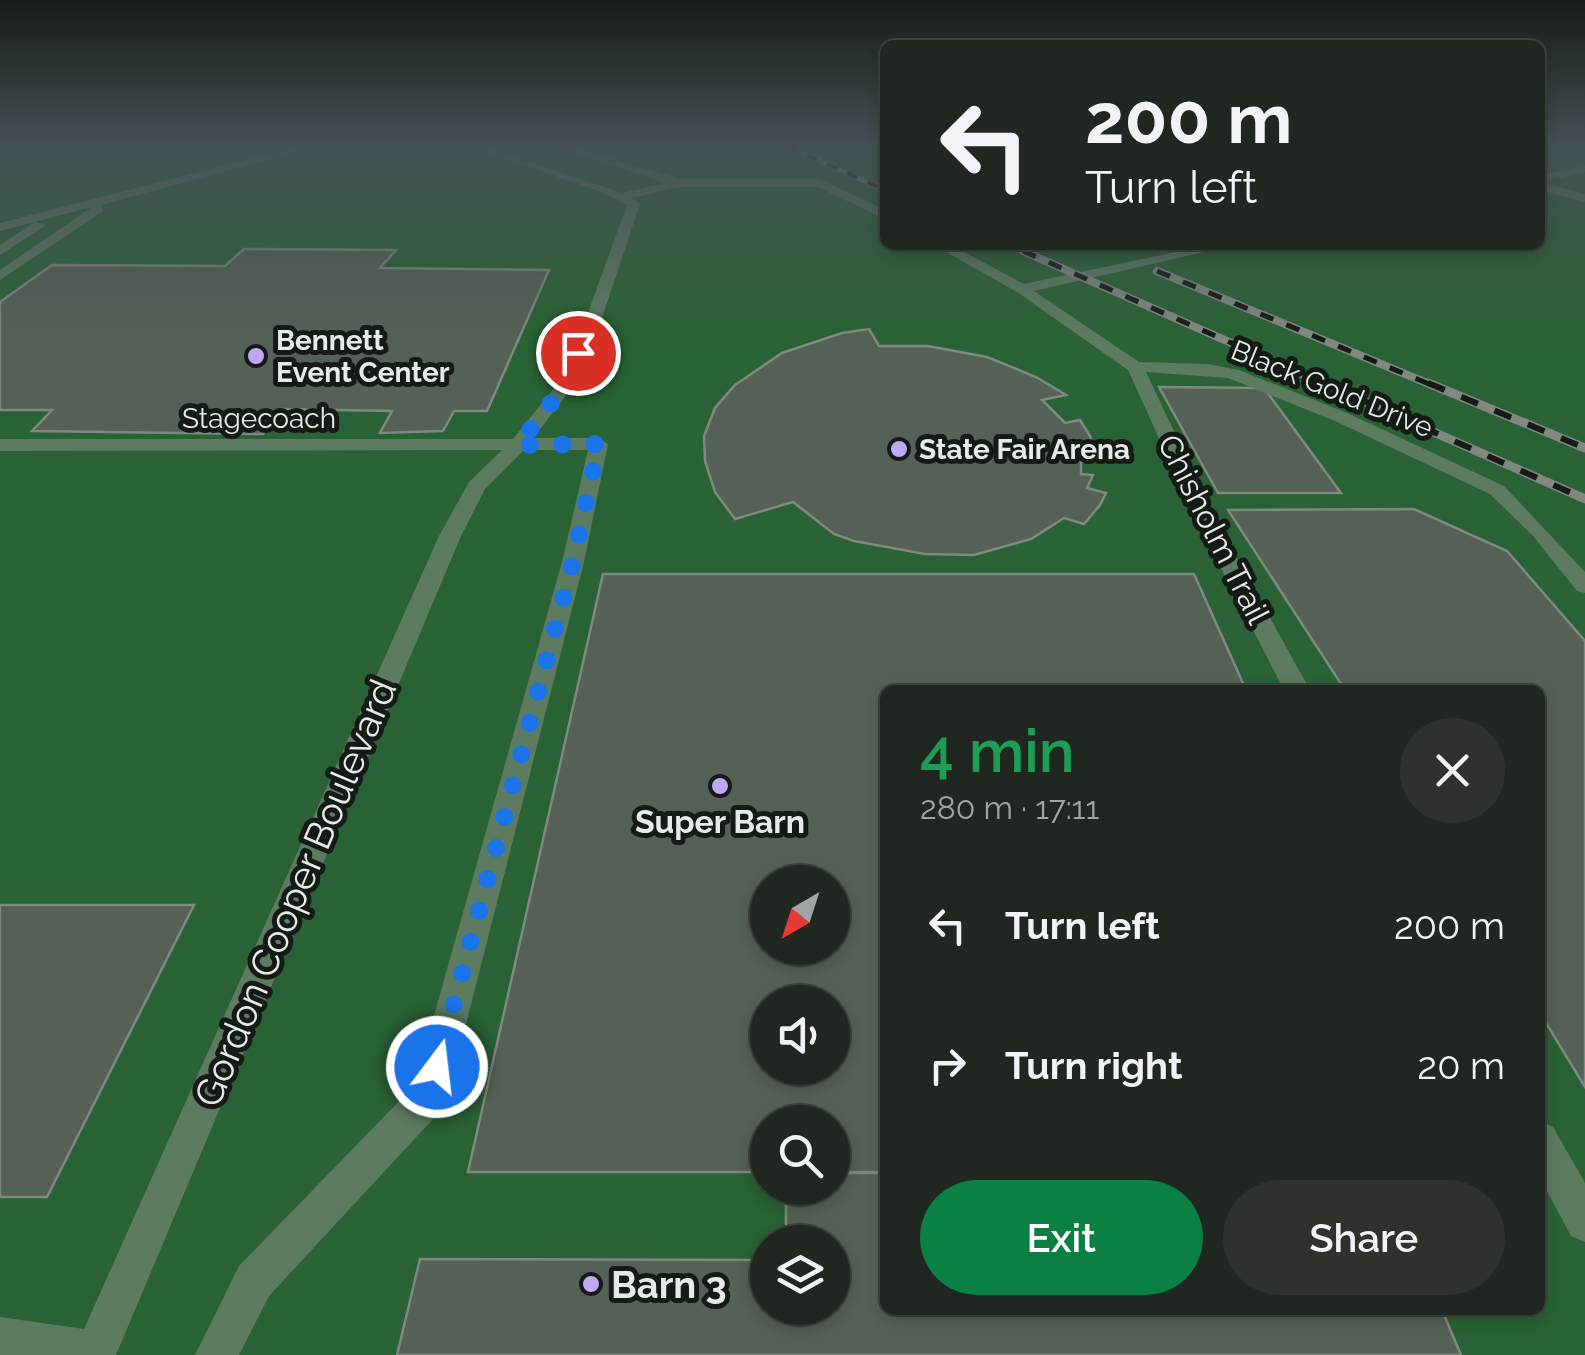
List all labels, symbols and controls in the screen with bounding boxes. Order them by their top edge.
text: 200 m [1085,77,1292,159]
icon: left [920,80,1050,210]
text: Turn left [1085,161,1257,214]
pin [536,311,621,396]
place label: Bennett Event Center [276,324,450,389]
icon: arrive [551,326,606,381]
street label: Black Gold Drive [1226,334,1438,444]
marker: Bennett Event Center [245,345,267,367]
street label: Stagecoach [182,402,336,435]
street label: Chisholm Trail [1151,428,1278,630]
place label: State Fair Arena [919,433,1130,466]
marker: State Fair Arena [888,438,910,460]
street label: Gordon Cooper Boulevard [185,673,405,1113]
text: 4 min [920,716,1075,786]
button: close [1400,718,1505,823]
marker: Super Barn [709,775,731,797]
text: 280 m · 17:11 [920,789,1099,826]
place label: Super Barn [635,803,805,840]
north arrow [750,865,850,965]
map controls [750,865,850,1325]
icon: left [920,898,975,953]
text: Turn left [1005,903,1160,948]
text: 200 m [1394,903,1505,948]
button: sound [750,985,850,1085]
position arrow [385,1015,489,1119]
icon: right [920,1038,975,1093]
text: Turn right [1005,1043,1182,1088]
text: 20 m [1417,1043,1505,1088]
button: search [750,1105,850,1205]
button: Exit [920,1180,1203,1295]
button: Share [1223,1180,1505,1295]
button: layers [750,1225,850,1325]
place label: Barn 3 [611,1262,727,1307]
marker: Barn 3 [580,1273,602,1295]

